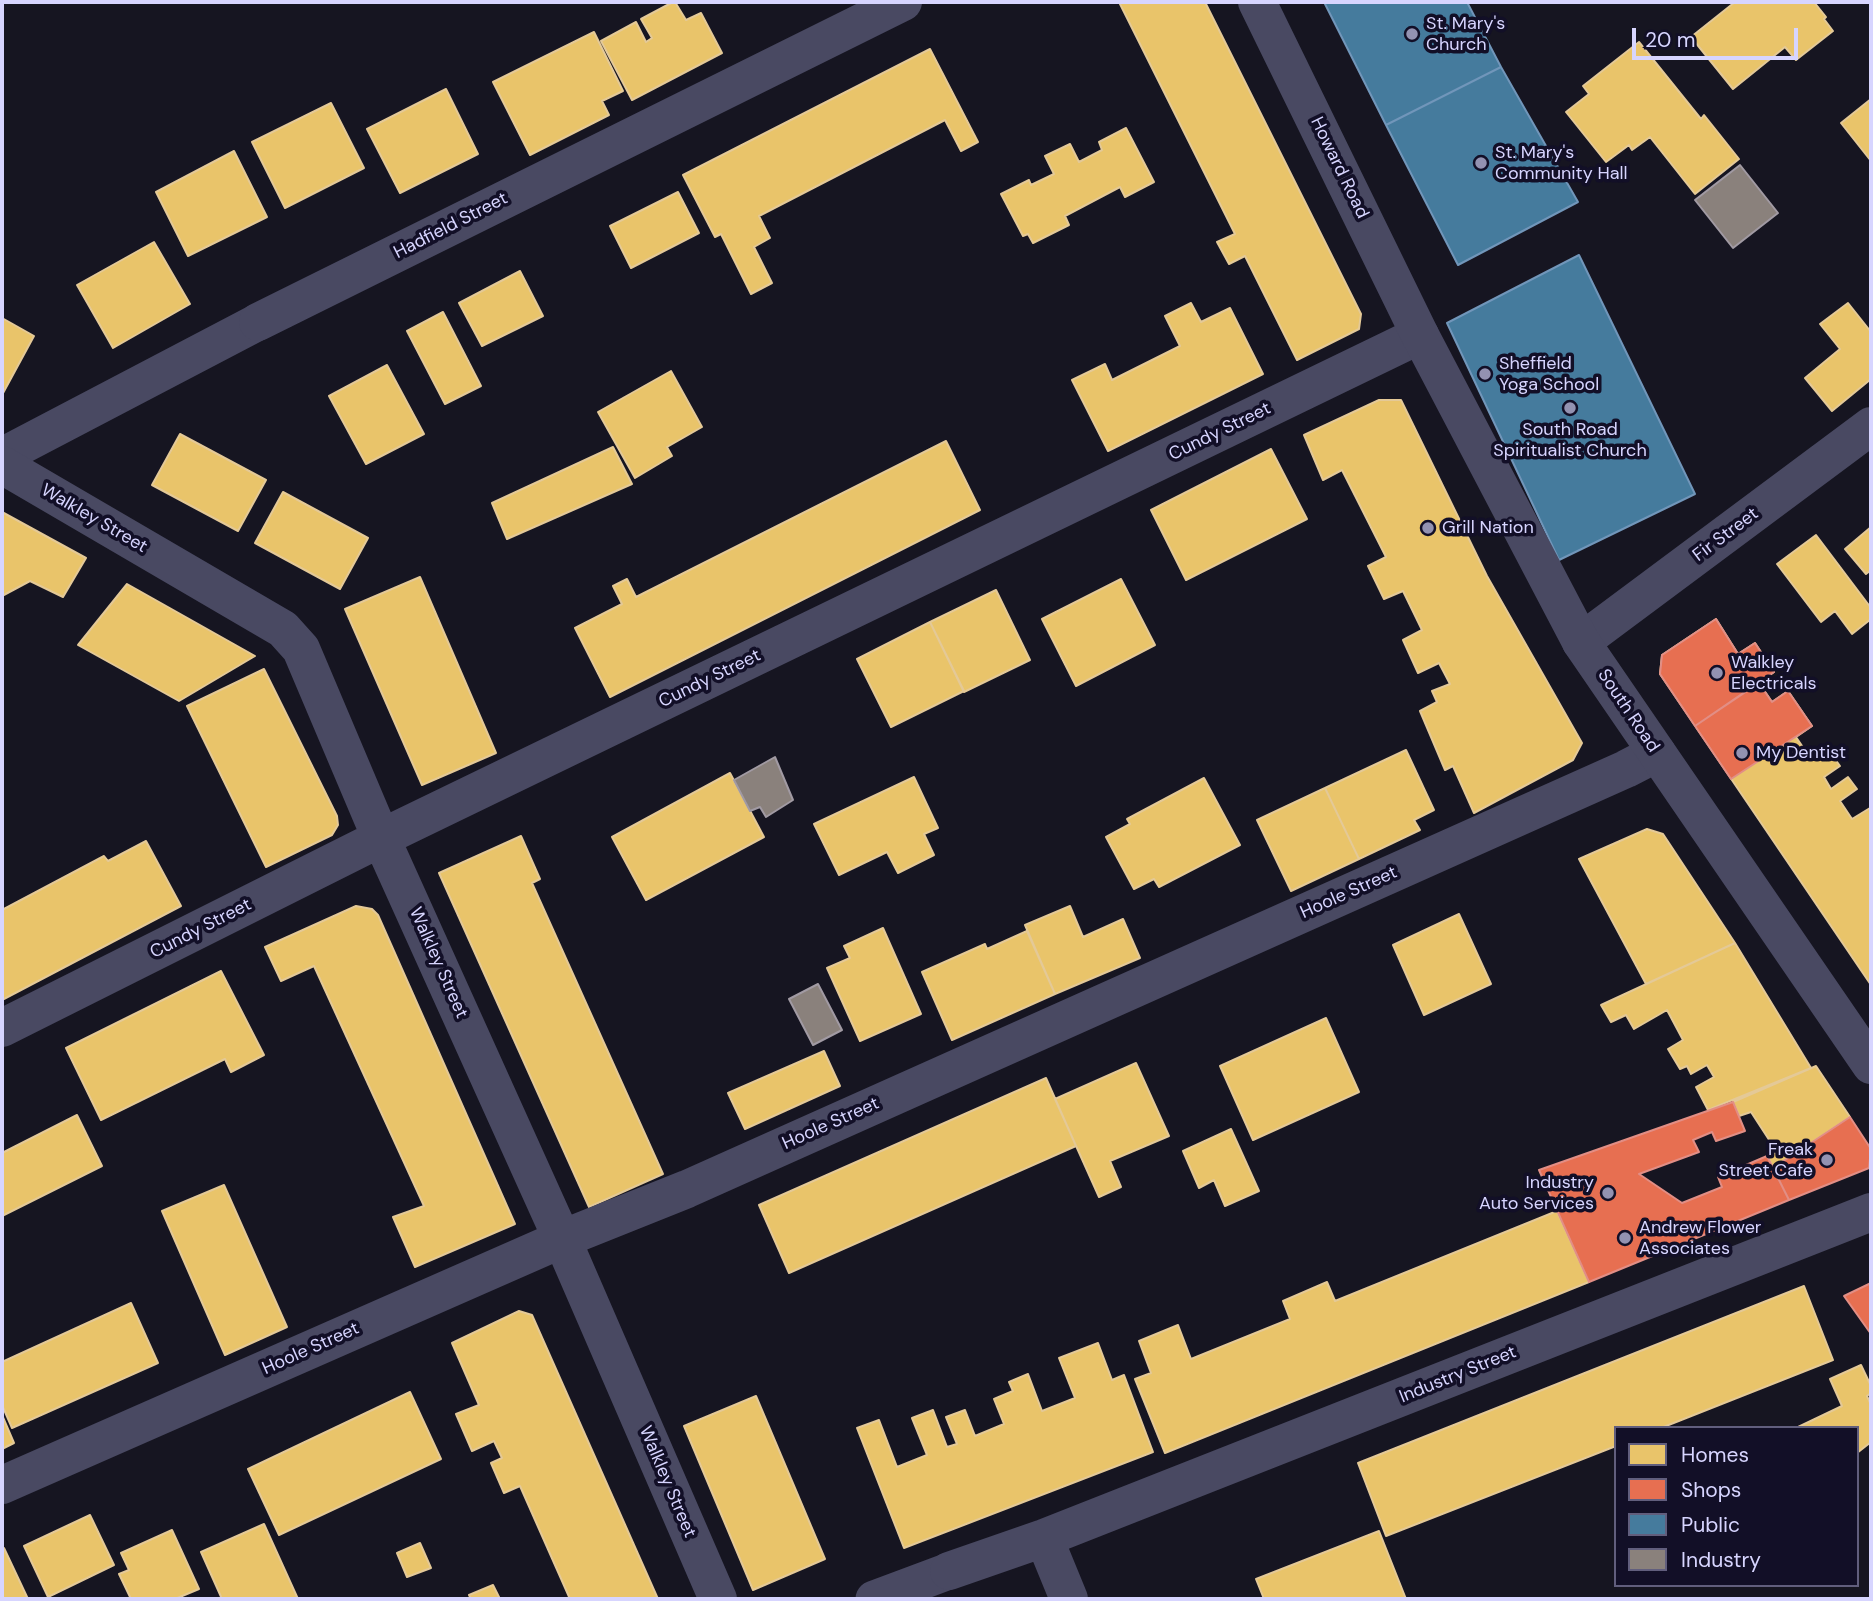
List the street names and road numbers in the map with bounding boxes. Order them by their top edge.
street label: Howard Road [1305,114,1373,222]
street label: Hadfield Street [391,188,511,264]
street label: Cundy Street [1166,398,1274,466]
street label: Walkley Street [37,480,151,558]
street label: Fir Street [1689,503,1763,567]
street label: Cundy Street [656,645,764,713]
street label: South Road [1592,665,1664,757]
street label: Hoole Street [1297,862,1401,924]
street label: Cundy Street [147,894,255,964]
street label: Walkley Street [404,904,472,1022]
street label: Hoole Street [779,1093,883,1155]
street label: Hoole Street [259,1318,363,1380]
street label: Industry Street [1396,1342,1520,1408]
street label: Walkley Street [634,1423,700,1541]

